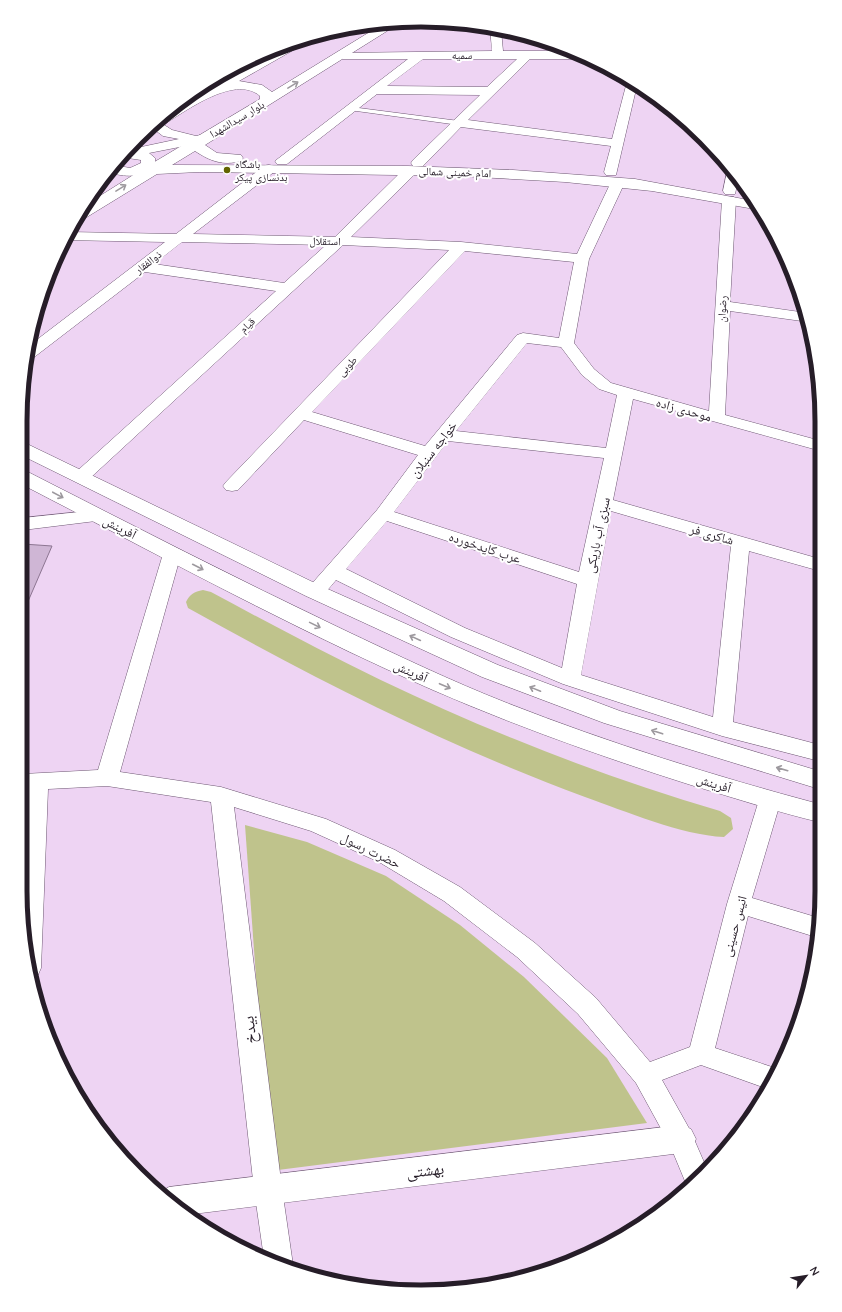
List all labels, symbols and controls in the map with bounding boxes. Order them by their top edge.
street label: سمیه [452,48,472,62]
one-way arrow [287,81,299,89]
street label: بلوار سیدالشهدا [207,97,267,141]
place label: باشگاه بدنسازی پیکر [234,157,288,184]
street label: امام خمینی شمالی [419,164,491,180]
marker: باشگاه بدنسازی پیکر [222,165,232,175]
one-way arrow [116,184,127,193]
street label: استقلال [309,234,341,248]
street label: ذوالفقار [131,247,165,277]
street label: رضوان [714,295,730,323]
street label: قیام [236,314,258,336]
street label: طوبی [334,353,360,379]
street label: موحدی زاده [654,393,714,426]
street label: خواجه سنبلان [406,418,461,481]
one-way arrow [52,492,64,499]
street label: سبزی آب باریکی [581,496,614,575]
street label: آفرینش [100,512,140,543]
street label: شاکری فر [687,520,736,549]
street label: عرب کایدخورده [447,528,523,567]
one-way arrow [192,564,204,571]
one-way arrow [309,622,321,629]
one-way arrow [409,634,421,641]
street label: آفرینش [391,657,431,687]
one-way arrow [439,683,451,690]
one-way arrow [529,684,541,692]
one-way arrow [651,728,664,735]
one-way arrow [776,765,789,772]
street label: آفرینش [694,770,734,797]
street label: حضرت رسول [338,829,404,872]
street label: انیس حسینی [718,894,751,958]
street label: بیدخ [237,1015,262,1045]
street label: بهشتی [405,1158,445,1183]
north arrow [786,1256,826,1296]
text: N [807,1264,823,1278]

